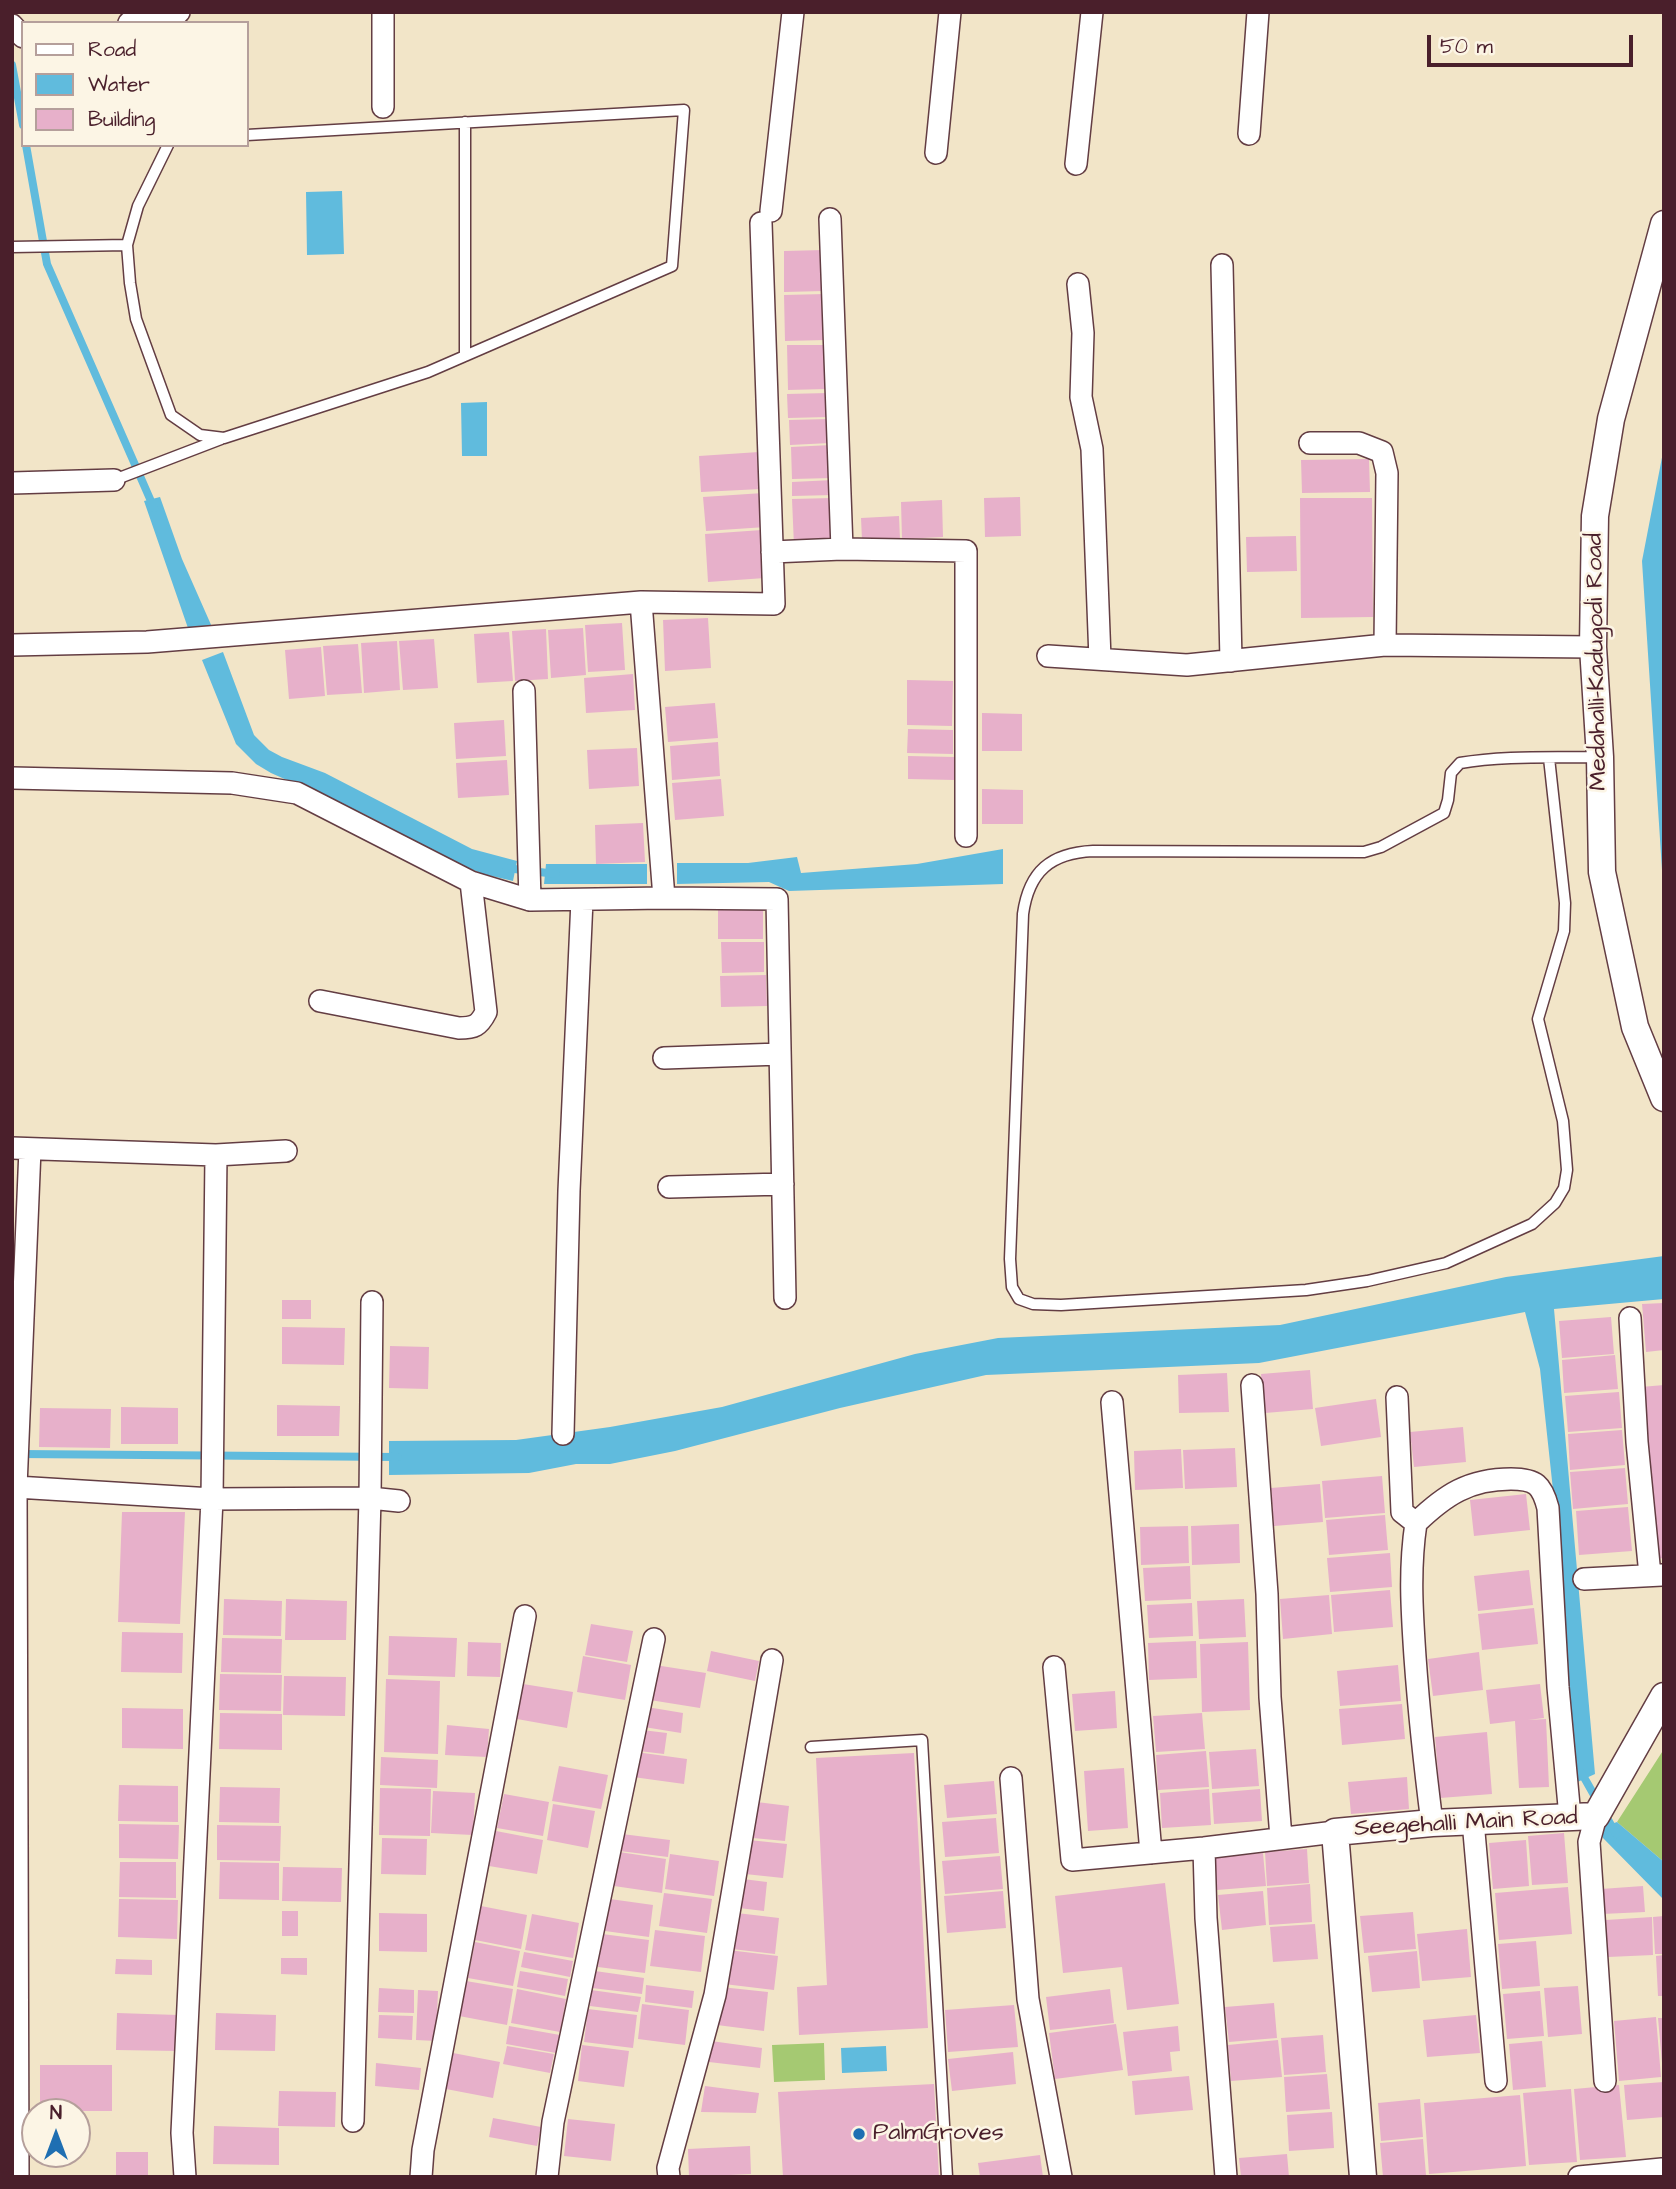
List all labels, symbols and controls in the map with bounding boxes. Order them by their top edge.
legend [21,21,248,147]
scale bar [1431,21,1638,65]
text: 50 m [1440,32,1493,61]
text: Road [88,35,136,64]
text: Water [88,70,150,99]
text: Building [88,105,155,134]
street label: Medahalli-Kadugodi Road [1581,533,1615,791]
street label: Seegehalli Main Road [1353,1804,1579,1844]
north arrow [21,2098,91,2168]
text: N [50,2100,62,2127]
place label: PalmGroves [873,2120,1004,2148]
marker: PalmGroves [851,2126,867,2142]

